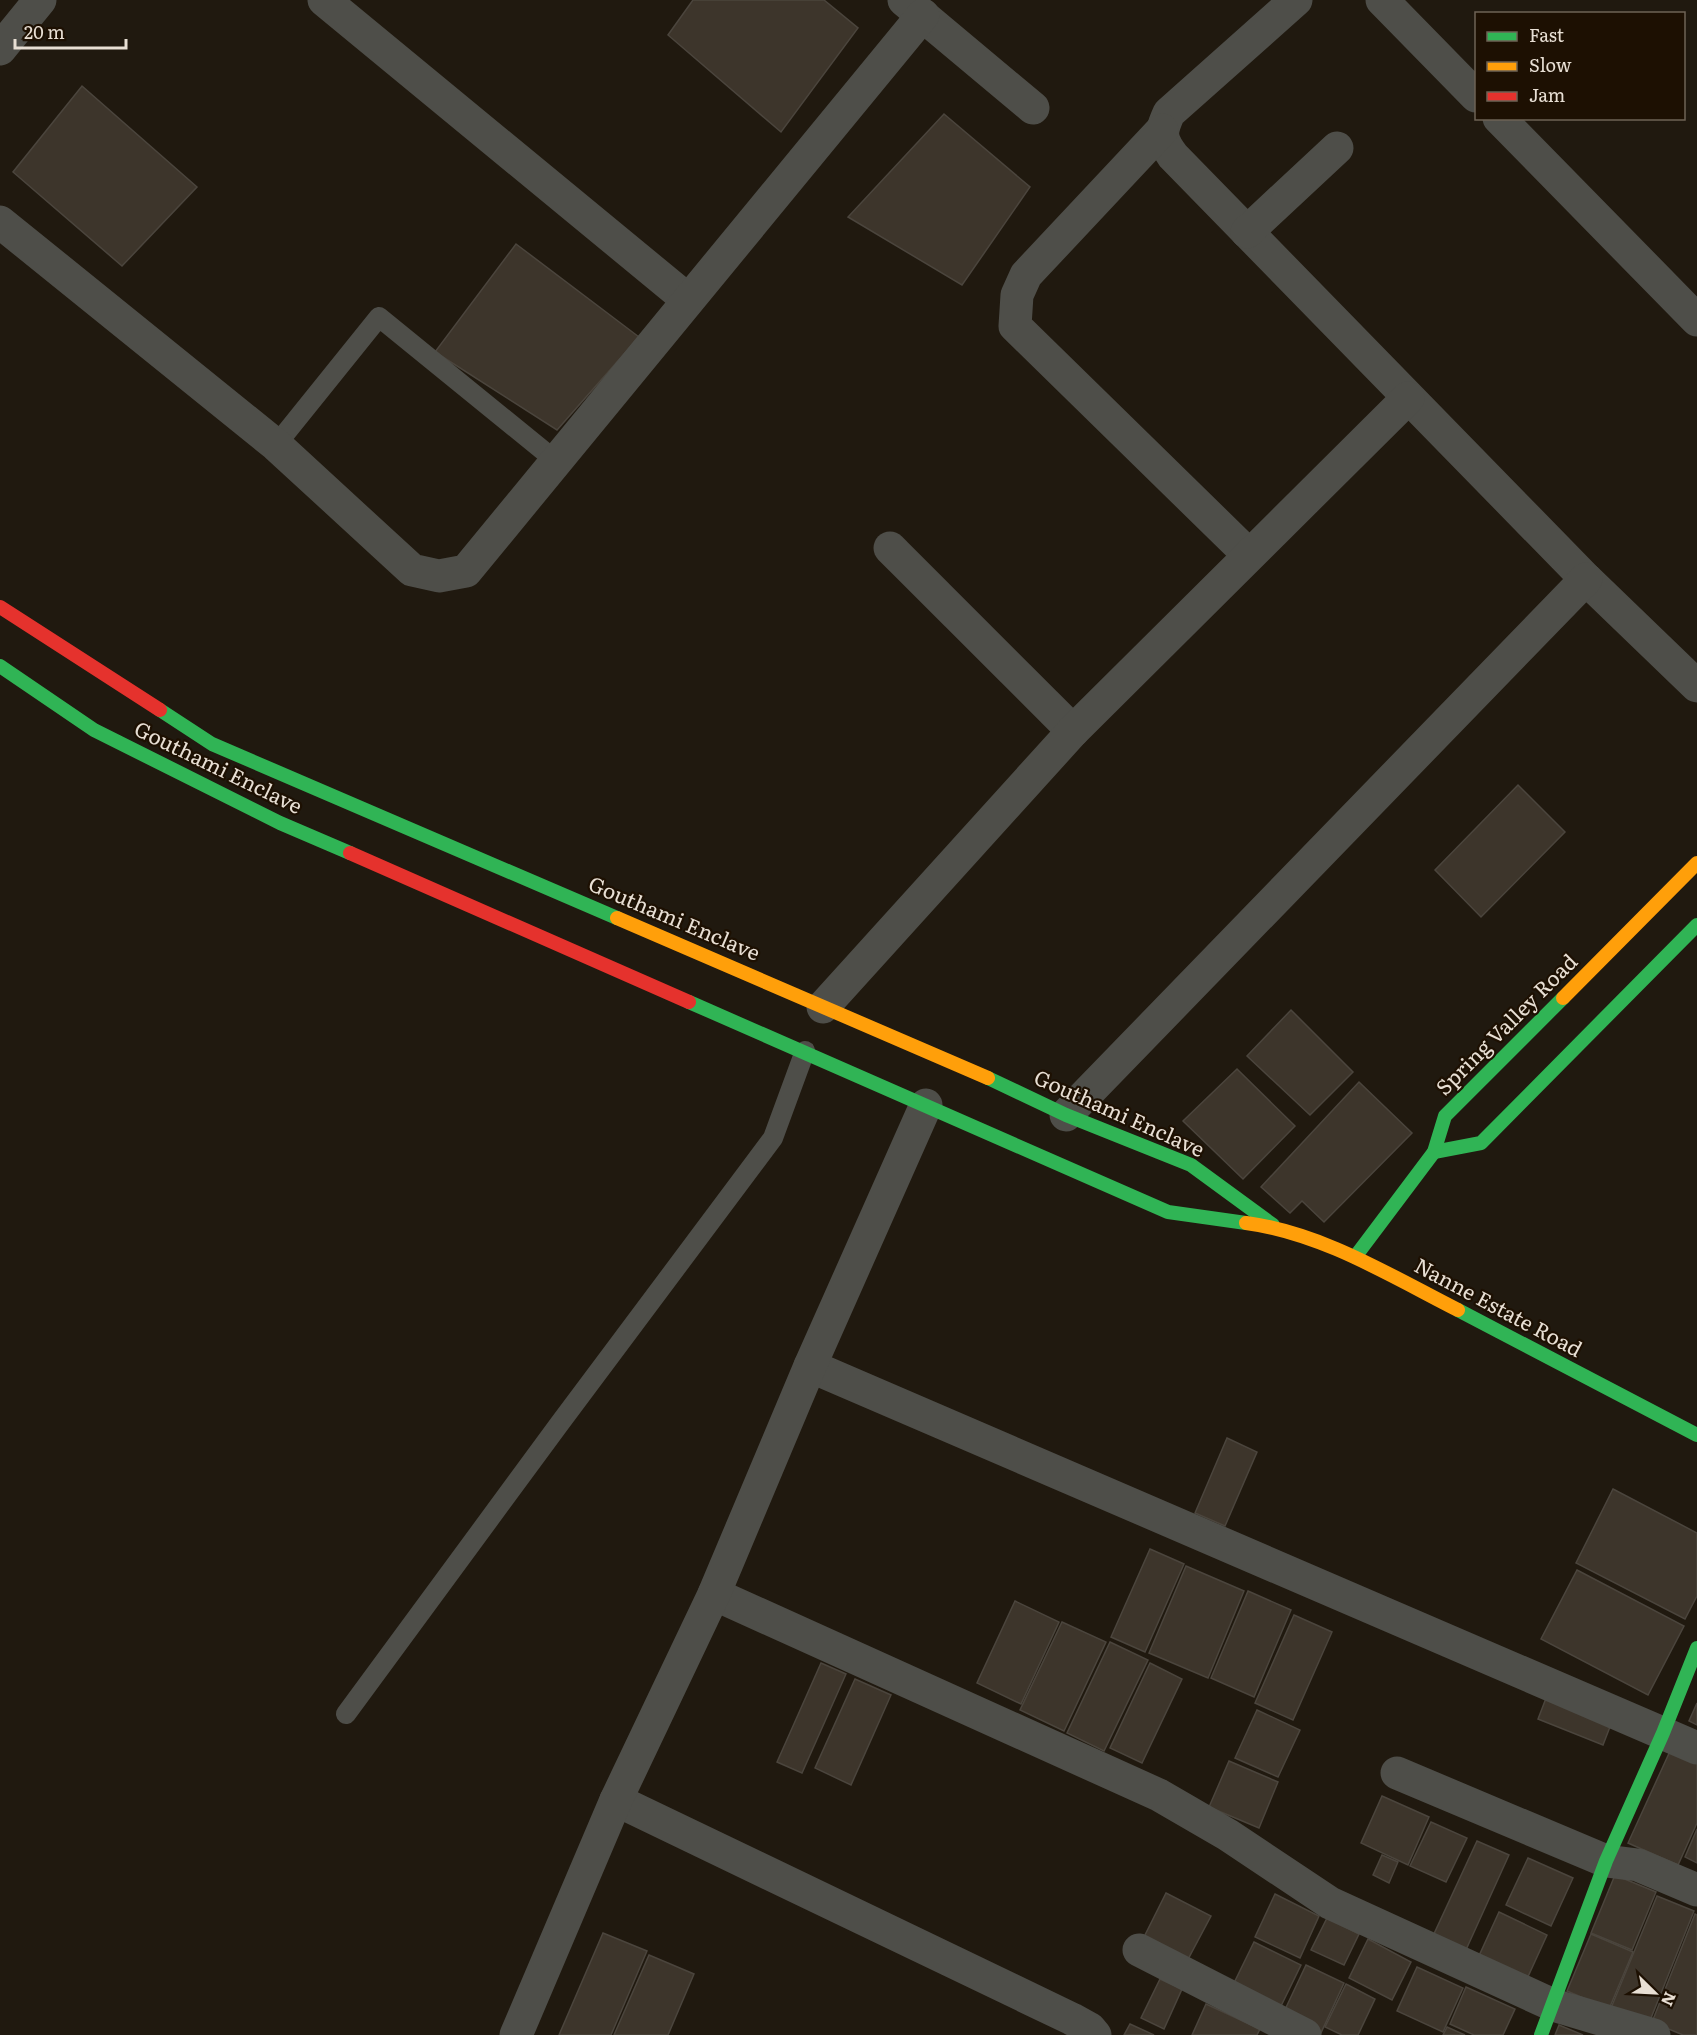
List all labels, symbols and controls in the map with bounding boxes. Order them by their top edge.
scale bar [15,12,126,50]
legend [1475,12,1685,120]
text: 20 m [24,18,65,45]
text: Fast [1529,21,1565,48]
text: Slow [1529,51,1572,78]
text: Jam [1529,81,1565,108]
street label: Gouthami Enclave [130,712,308,820]
street label: Gouthami Enclave [584,867,766,967]
street label: Spring Valley Road [1427,945,1583,1101]
street label: Gouthami Enclave [1030,1060,1210,1163]
street label: Nanne Estate Road [1410,1248,1589,1363]
north arrow [1625,1963,1685,2023]
text: N [1656,1988,1683,2011]

